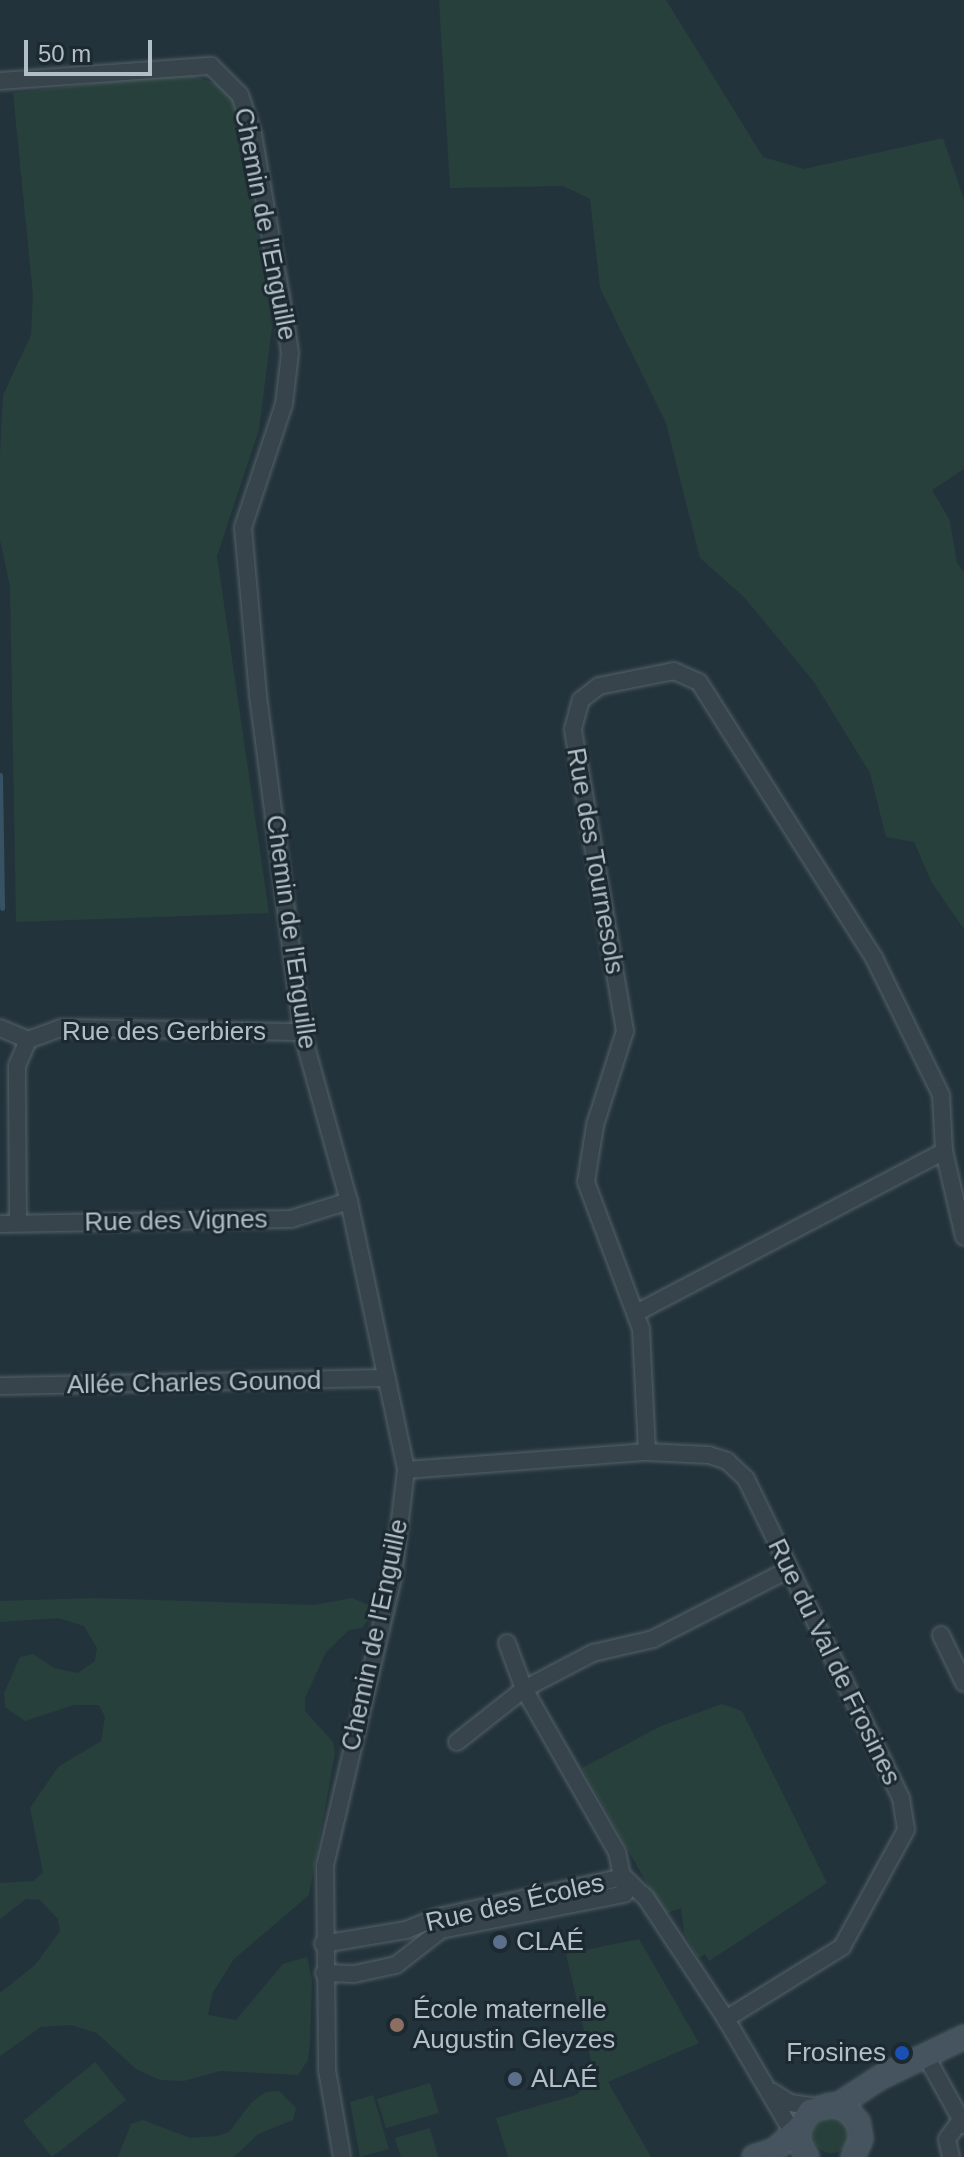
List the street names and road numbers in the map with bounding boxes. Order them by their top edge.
street label: Chemin de l'Enguille [227,105,303,343]
street label: Rue des Tournesols [560,745,630,977]
street label: Chemin de l'Enguille [259,813,323,1051]
street label: Rue des Gerbiers [62,1016,266,1048]
street label: Rue des Vignes [84,1204,268,1238]
street label: Allée Charles Gounod [67,1365,321,1401]
street label: Chemin de l'Enguille [335,1516,415,1754]
street label: Rue du Val de Frosines [761,1534,907,1790]
street label: Rue des Écoles [423,1867,607,1939]

